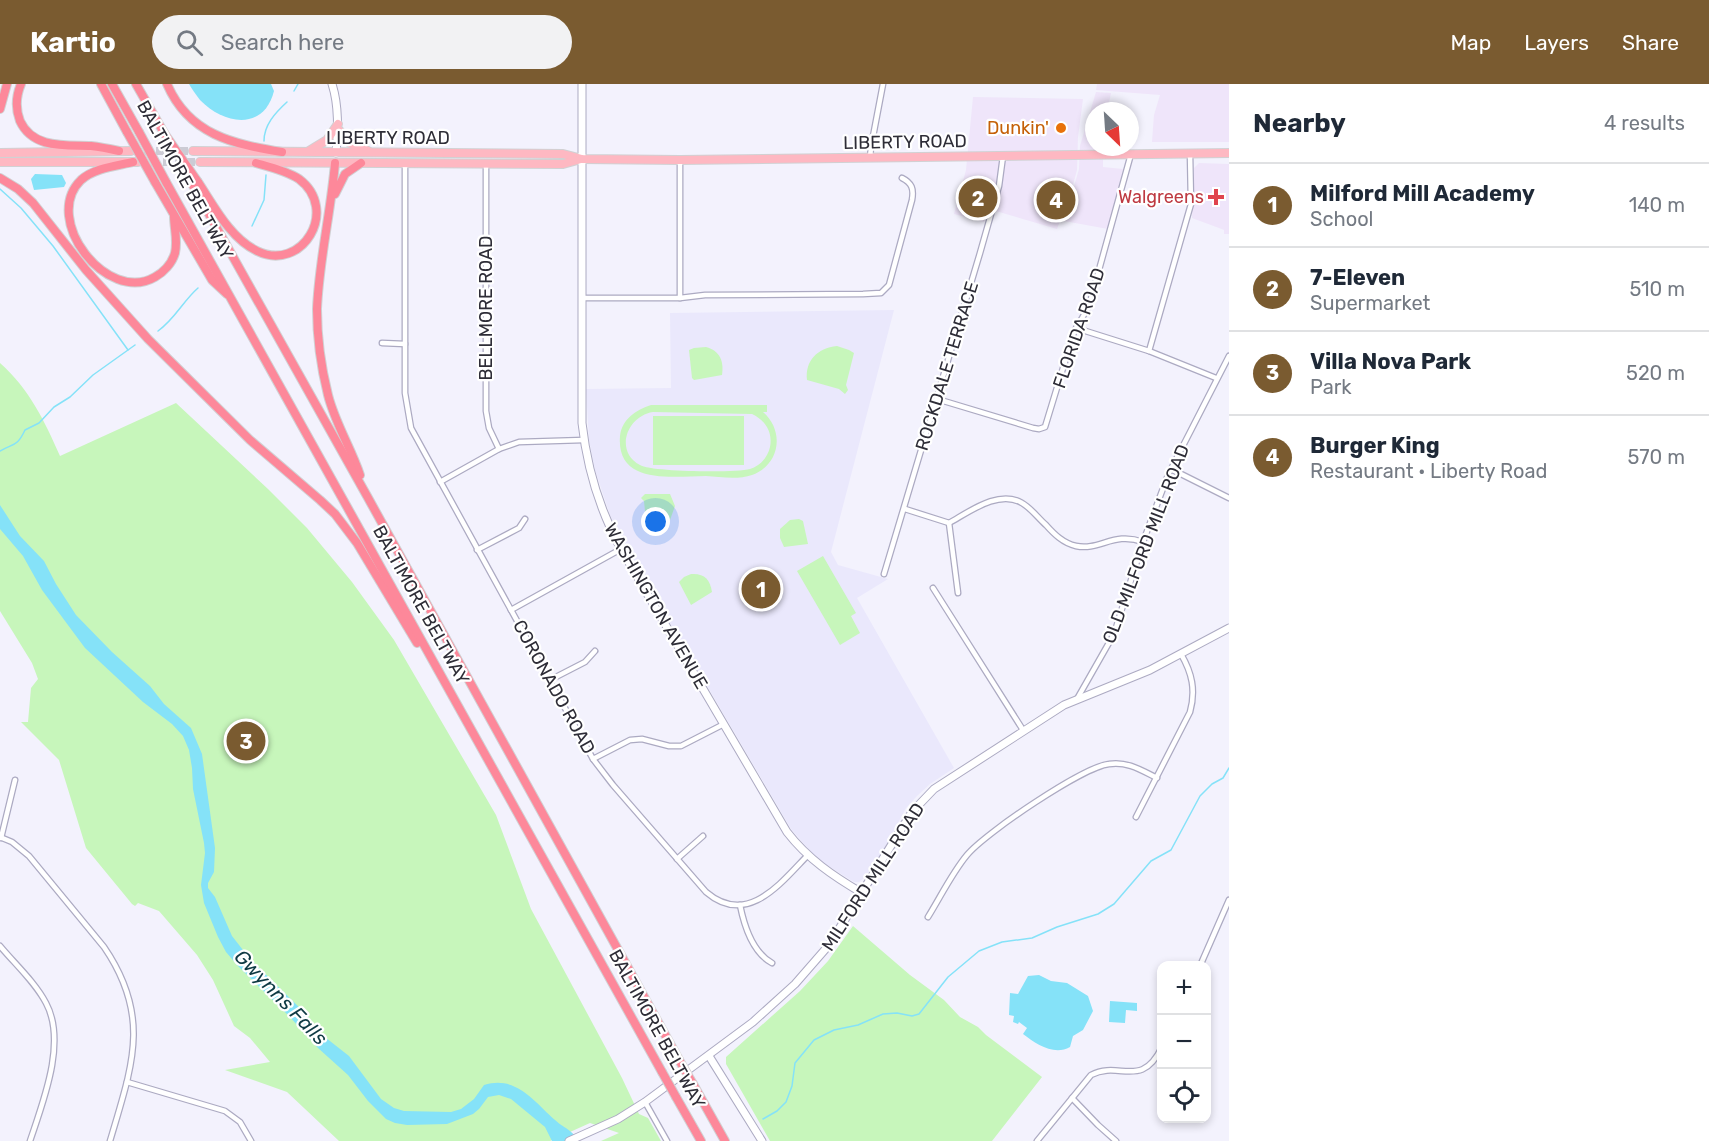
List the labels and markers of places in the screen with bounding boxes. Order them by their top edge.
place label: Dunkin' [987,117,1049,139]
marker: Dunkin' [1054,121,1068,135]
pin: 2 [958,176,998,220]
pin: 4 [1036,178,1076,222]
place label: Walgreens [1118,186,1204,208]
marker: Walgreens [1209,190,1223,204]
pin: 1 [742,566,780,612]
pin: 3 [226,718,266,764]

